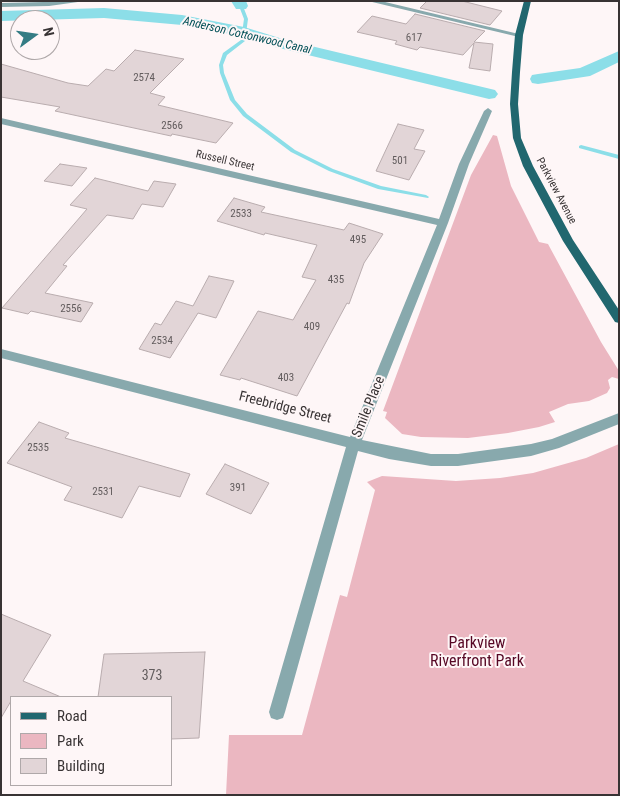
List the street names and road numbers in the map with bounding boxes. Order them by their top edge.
street label: Russell Street [194,148,256,174]
street label: Parkview Avenue [533,156,579,226]
street label: Smile Place [349,374,389,440]
street label: Freebridge Street [237,388,333,428]

